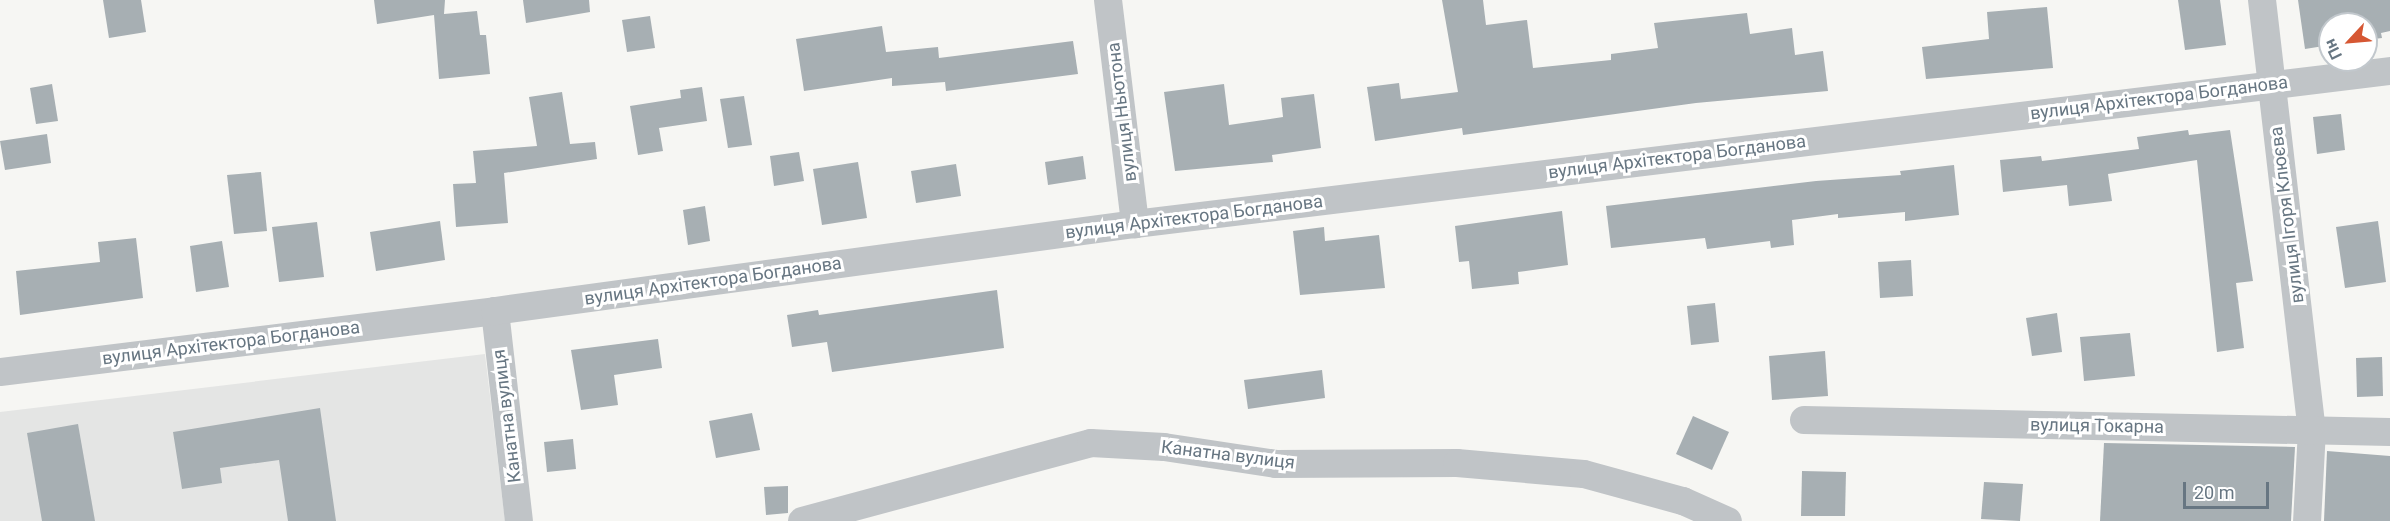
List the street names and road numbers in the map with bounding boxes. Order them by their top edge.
street label: вулиця Ньютона [1103,41,1141,183]
street label: вулиця Архітектора Богданова [2029,71,2289,125]
street label: вулиця Ігоря Клюєва [2265,125,2309,305]
street label: вулиця Архітектора Богданова [1547,130,1807,184]
street label: вулиця Архітектора Богданова [1064,190,1324,244]
street label: вулиця Архітектора Богданова [583,252,843,310]
street label: вулиця Архітектора Богданова [101,316,361,370]
street label: Канатна вулиця [488,348,526,484]
street label: вулиця Токарна [2030,414,2164,438]
street label: Канатна вулиця [1160,436,1296,474]

